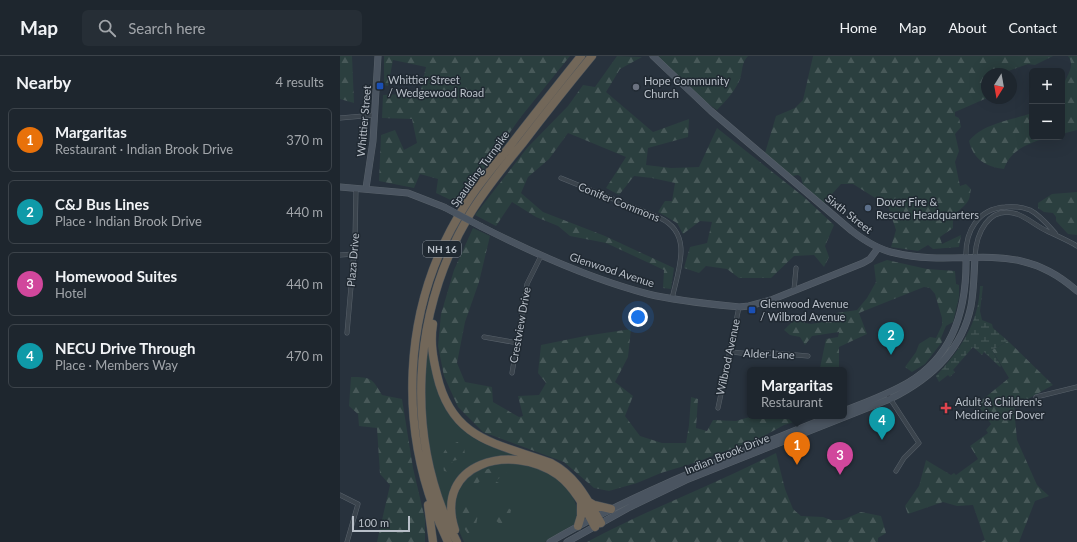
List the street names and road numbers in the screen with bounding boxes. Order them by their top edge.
street label: Whittier Street [354,85,373,157]
street label: Spaulding Turnpike [448,128,512,209]
street label: Conifer Commons [576,179,662,224]
street label: Sixth Street [823,191,875,236]
street label: Plaza Drive [344,232,361,287]
road number: NH 16 [423,241,461,257]
street label: Glenwood Avenue [568,250,656,289]
street label: Crestview Drive [506,286,533,364]
street label: Wilbrod Avenue [713,317,742,396]
street label: Alder Lane [743,346,795,361]
street label: Indian Brook Drive [683,431,771,476]

